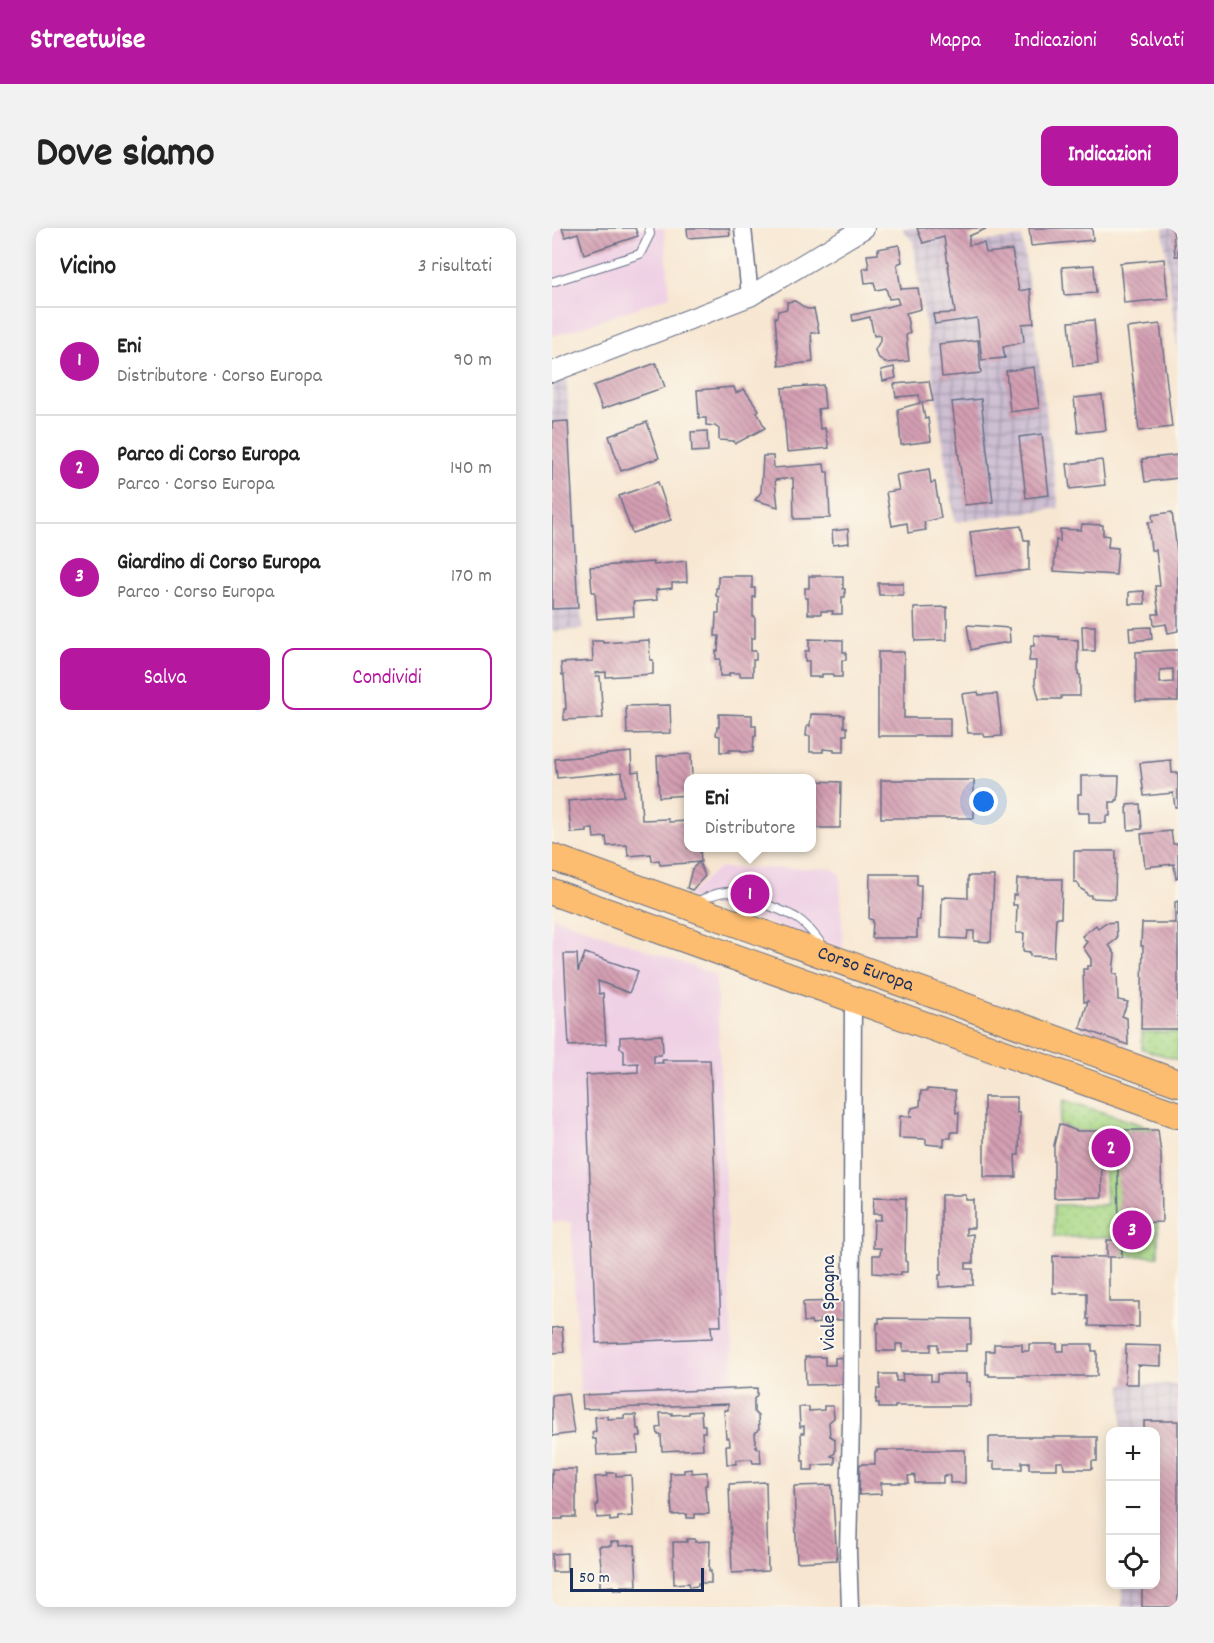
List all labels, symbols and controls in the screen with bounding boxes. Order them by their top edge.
text: Streetwise [30,22,145,62]
text: Mappa [929,27,981,57]
text: Indicazioni [1014,27,1097,57]
text: Salvati [1130,27,1184,57]
text: Dove siamo [36,126,215,186]
button: Indicazioni [1041,126,1178,186]
text: Vicino [60,249,116,286]
text: 3 risultati [418,253,492,281]
text: Eni [117,332,141,363]
text: 1 [77,347,82,375]
text: 90 m [454,347,492,375]
text: Distributore · Corso Europa [117,363,322,391]
text: Parco di Corso Europa [117,440,299,471]
text: 2 [75,455,84,483]
text: 140 m [450,455,492,483]
text: Parco · Corso Europa [117,471,274,499]
text: Giardino di Corso Europa [117,548,320,579]
text: 3 [75,563,84,591]
text: 170 m [451,563,492,591]
text: Parco · Corso Europa [117,579,274,607]
button: Salva [60,648,270,710]
button: Condividi [282,648,492,710]
popup [684,774,816,852]
text: Eni [705,784,729,815]
your location [969,787,998,816]
text: Distributore [705,815,795,843]
pin: 1 [730,872,770,916]
street label: Corso Europa [813,940,918,1001]
pin: 2 [1092,1126,1130,1170]
pin: 3 [1112,1208,1152,1252]
street label: Viale Spagna [816,1255,844,1351]
map controls [1106,1427,1160,1589]
button: + [1106,1427,1160,1481]
button: − [1106,1481,1160,1535]
button: locate [1106,1535,1160,1589]
scale bar [570,1565,704,1592]
text: 50 m [579,1567,610,1590]

